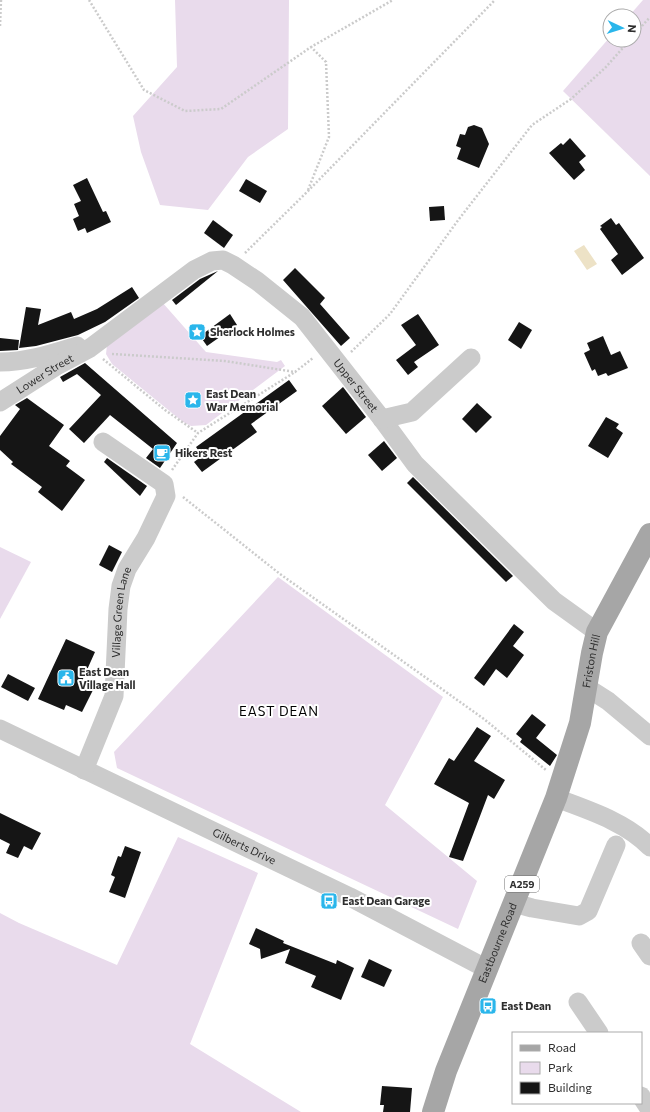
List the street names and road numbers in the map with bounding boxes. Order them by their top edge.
street label: Lower Street [14,351,76,396]
street label: Upper Street [331,356,382,415]
street label: Village Green Lane [109,565,133,658]
street label: Friston Hill [579,633,602,689]
street label: Gilberts Drive [211,825,278,867]
road number: A259 [505,876,539,892]
street label: Eastbourne Road [475,901,519,985]

